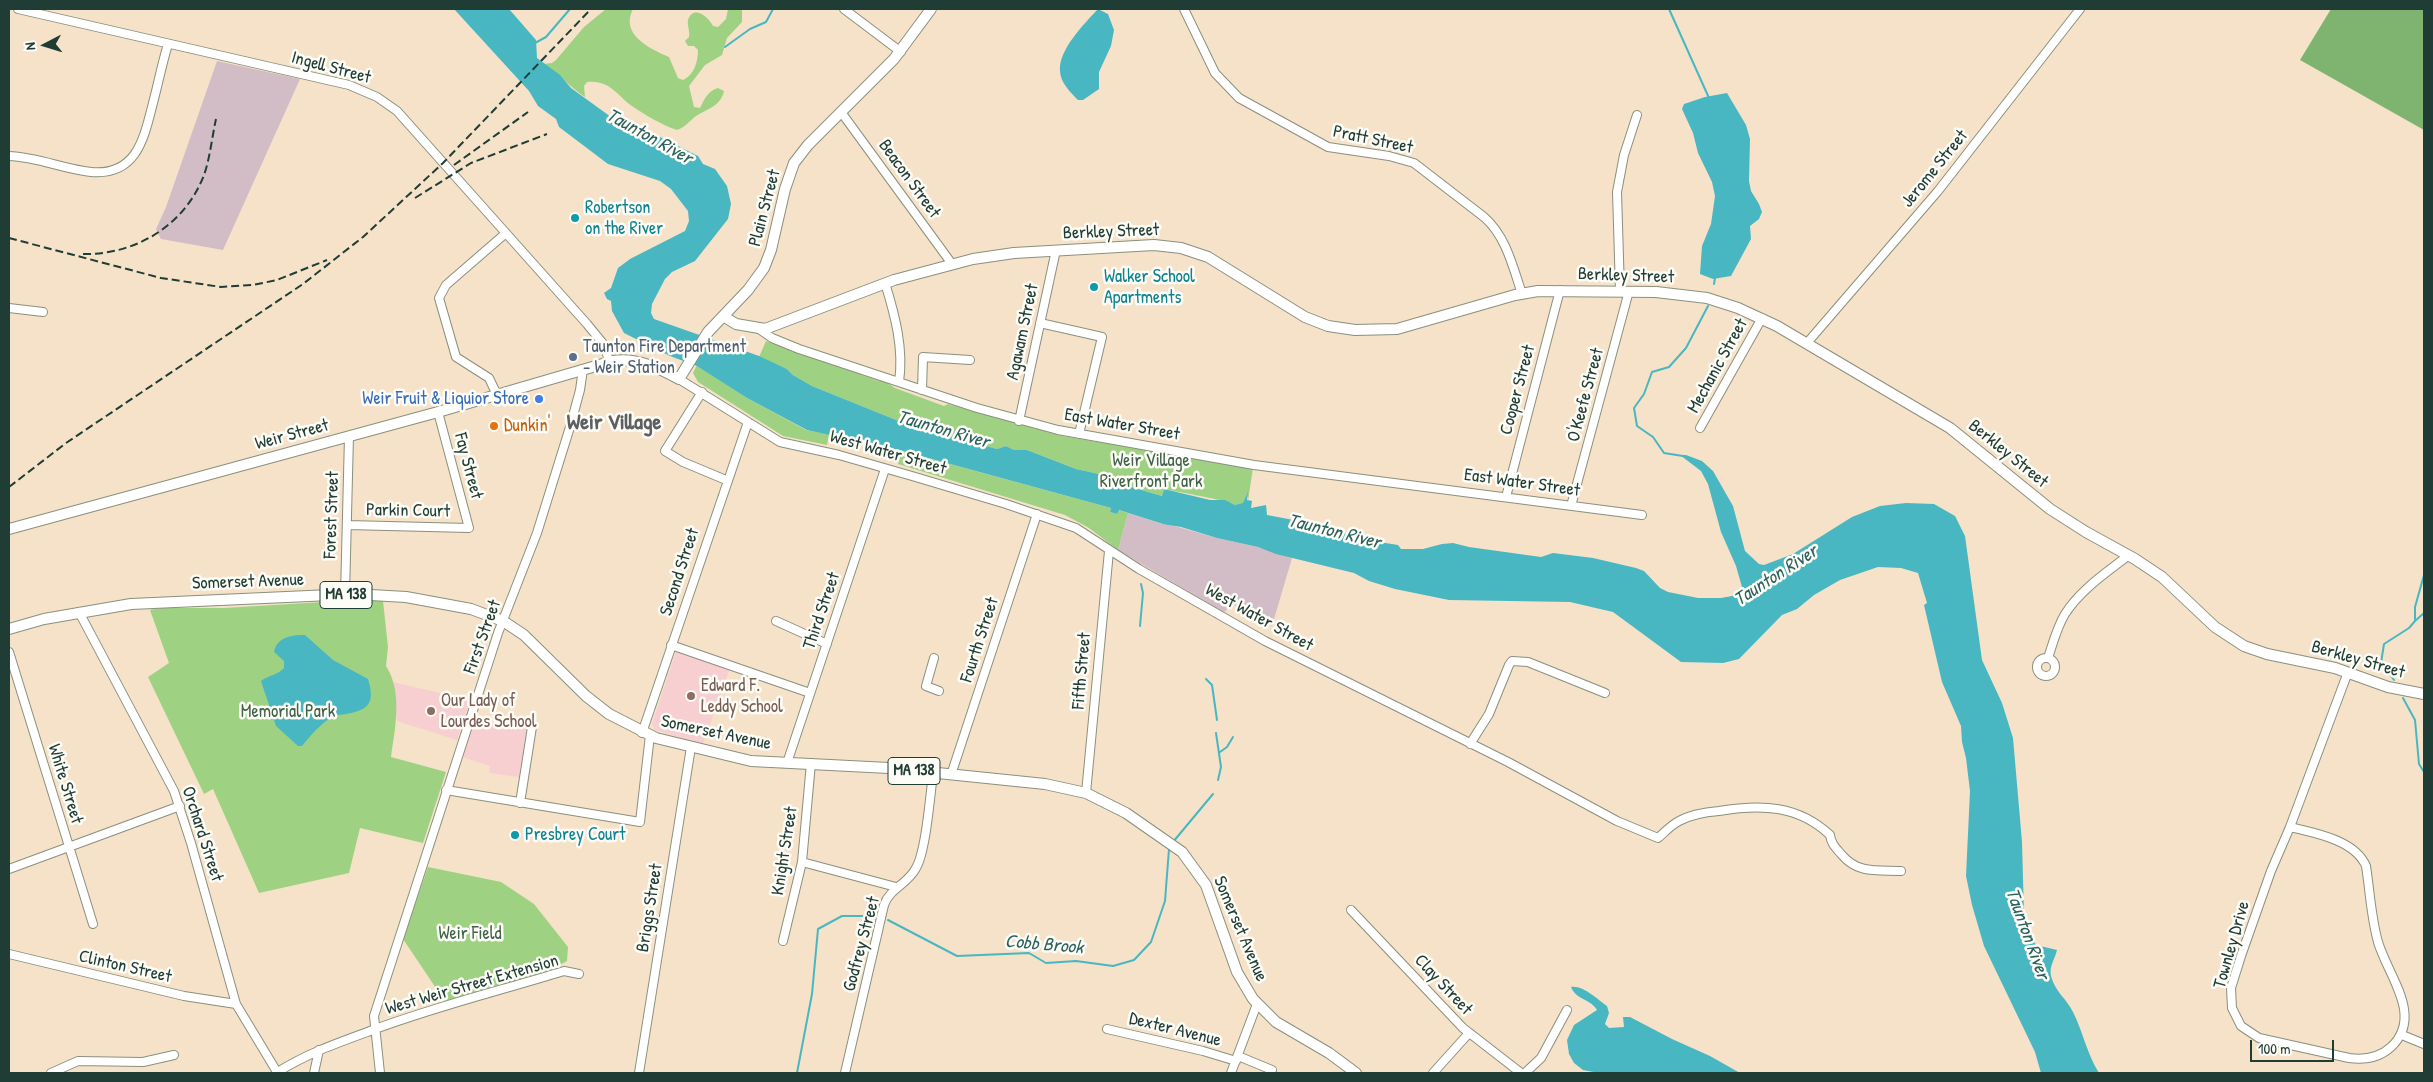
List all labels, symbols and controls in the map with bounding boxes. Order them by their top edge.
north arrow [20,20,70,70]
text: N [20,42,39,51]
street label: Ingell Street [289,47,373,89]
water label: Taunton River [602,104,696,170]
street label: Pratt Street [1331,121,1415,159]
street label: Jerome Street [1897,126,1973,212]
street label: Beacon Street [873,136,945,222]
street label: Plain Street [744,167,786,249]
place label: Robertson on the River [585,197,663,240]
marker: Robertson on the River [569,212,581,224]
street label: Berkley Street [1063,220,1159,244]
street label: Berkley Street [1578,264,1674,288]
place label: Walker School Apartments [1104,266,1195,308]
marker: Walker School Apartments [1088,281,1100,293]
street label: Agawam Street [1002,282,1044,382]
street label: Mechanic Street [1683,315,1753,417]
place label: Taunton Fire Department - Weir Station [583,336,746,378]
street label: Cooper Street [1496,343,1540,437]
street label: O'Keefe Street [1563,346,1609,444]
marker: Taunton Fire Department - Weir Station [567,351,579,363]
place label: Weir Fruit & Liquior Store [362,388,529,410]
marker: Weir Fruit & Liquior Store [533,393,545,405]
street label: East Water Street [1063,404,1181,446]
water label: Taunton River [894,406,992,454]
district label: Weir Village [567,410,661,436]
street label: Weir Street [253,415,331,455]
place label: Dunkin' [504,415,550,437]
street label: Berkley Street [1964,415,2052,493]
marker: Dunkin' [488,420,500,432]
street label: West Water Street [827,426,949,480]
street label: Fay Street [449,431,487,501]
park label: Weir Village Riverfront Park [1100,450,1202,492]
street label: East Water Street [1463,464,1581,502]
street label: Forest Street [320,471,344,559]
street label: Parkin Court [366,499,450,523]
water label: Taunton River [1285,509,1383,555]
street label: Second Street [656,525,704,619]
water label: Taunton River [1730,541,1822,611]
street label: Somerset Avenue [192,569,304,595]
street label: Third Street [799,570,845,652]
street label: West Water Street [1201,579,1317,657]
road number: MA 138 [320,582,372,608]
street label: Fourth Street [956,595,1004,685]
street label: First Street [460,597,506,677]
street label: Fifth Street [1068,632,1096,710]
street label: Berkley Street [2309,636,2407,684]
place label: Edward F. Leddy School [701,675,783,718]
place label: Our Lady of Lourdes School [441,690,536,732]
marker: Edward F. Leddy School [685,690,697,702]
park label: Memorial Park [241,701,335,723]
marker: Our Lady of Lourdes School [425,705,437,717]
street label: Somerset Avenue [659,711,773,755]
street label: White Street [43,742,87,826]
road number: MA 138 [888,758,940,784]
street label: Orchard Street [177,784,227,884]
street label: Knight Street [767,805,803,897]
place label: Presbrey Court [525,824,625,846]
marker: Presbrey Court [509,829,521,841]
street label: Briggs Street [632,862,668,954]
street label: Somerset Avenue [1208,873,1272,985]
water label: Taunton River [2000,885,2054,983]
street label: Godfrey Street [839,894,885,994]
street label: Townley Drive [2209,899,2255,991]
park label: Weir Field [438,923,502,945]
water label: Cobb Brook [1004,930,1084,960]
street label: Clinton Street [77,946,173,988]
street label: West Weir Street Extension [383,950,561,1020]
street label: Clay Street [1409,950,1477,1020]
street label: Dexter Avenue [1127,1008,1223,1052]
scale bar [2253,1030,2337,1062]
text: 100 m [2258,1038,2291,1059]

